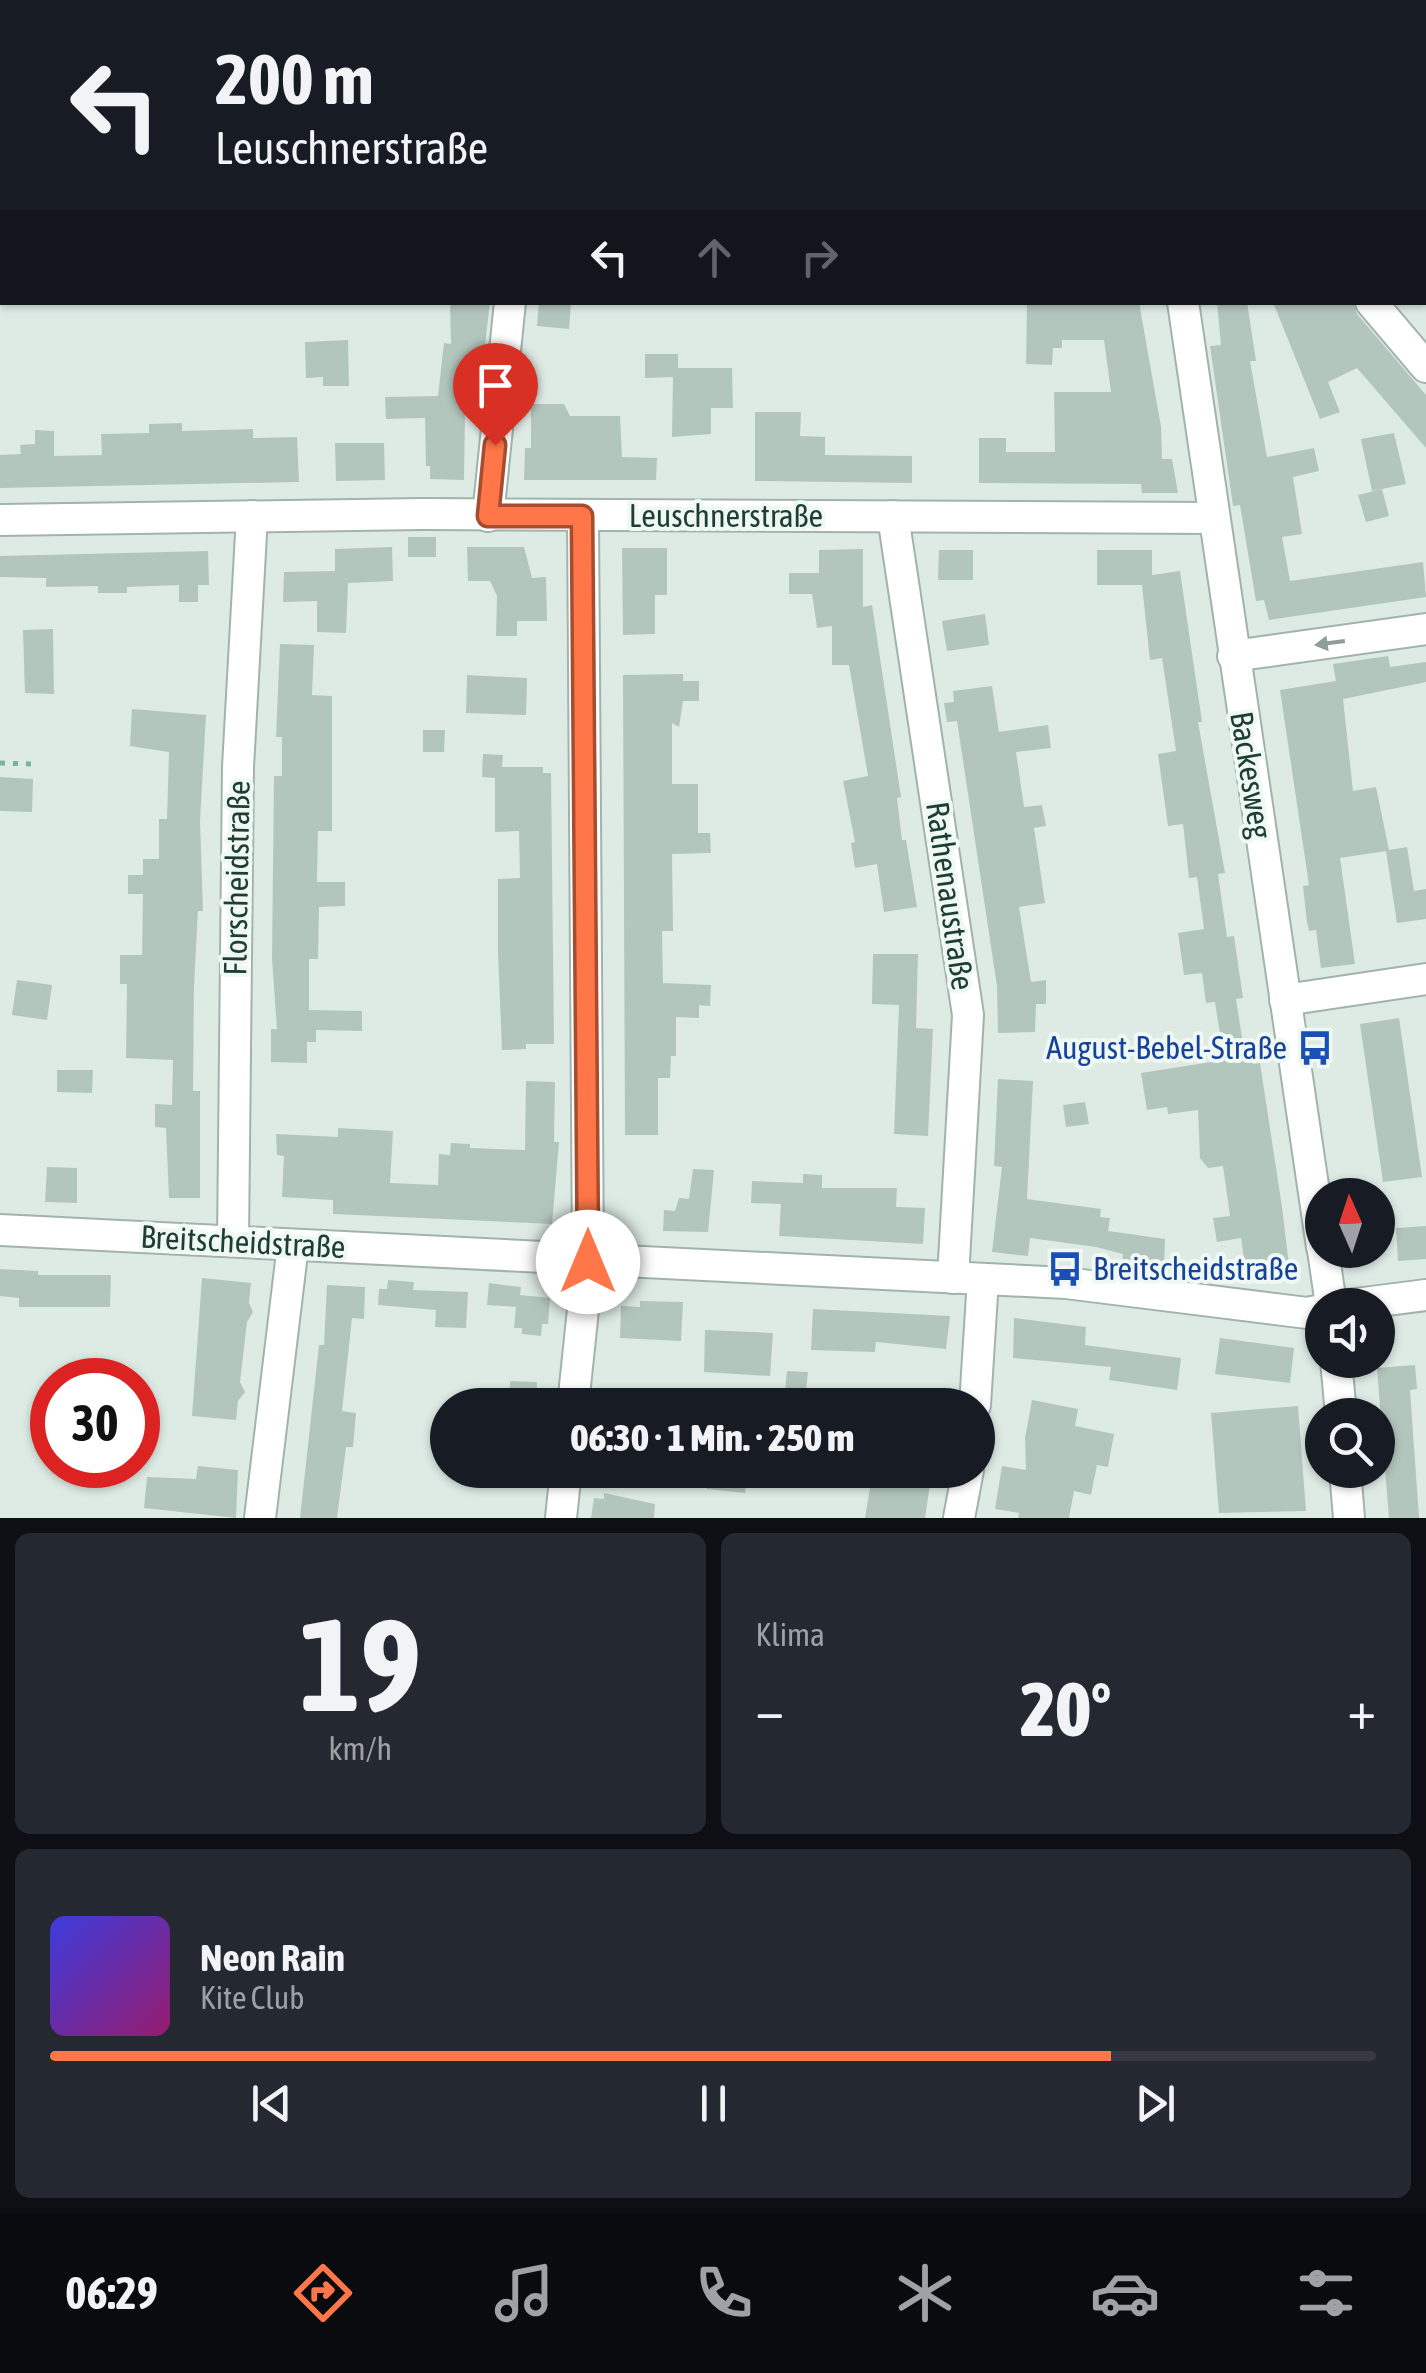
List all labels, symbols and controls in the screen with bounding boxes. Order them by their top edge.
text: 200 m [215,39,374,119]
icon: left [50,40,180,170]
text: Leuschnerstraße [215,122,488,174]
icon: left [582,230,637,285]
icon: ahead [687,230,742,285]
icon: right [792,230,847,285]
pin [453,343,538,446]
icon: arrive [468,358,523,413]
street label: Leuschnerstraße [629,497,823,534]
one-way arrow [1313,635,1345,651]
street label: Backesweg [1223,709,1280,841]
street label: Florscheidstraße [216,780,257,976]
street label: Rathenaustraße [919,799,982,992]
place label: August-Bebel-Straße [1046,1029,1287,1066]
bus stop icon: August-Bebel-Straße [1296,1029,1334,1067]
north arrow [1305,1178,1395,1268]
map controls [1305,1178,1395,1488]
position arrow [536,1210,640,1314]
street label: Breitscheidstraße [140,1218,346,1265]
bus stop icon: Breitscheidstraße [1046,1250,1084,1288]
place label: Breitscheidstraße [1093,1250,1298,1287]
button: sound [1305,1288,1395,1378]
speed limit sign: 30 [30,1358,160,1488]
button: search [1305,1398,1395,1488]
text: 06:30 · 1 Min. · 250 m [571,1416,854,1459]
text: 19 [299,1590,421,1739]
text: Klima [756,1616,825,1653]
text: 20° [1020,1666,1111,1752]
text: − [756,1678,784,1741]
text: + [1347,1678,1376,1741]
text: km/h [329,1730,392,1767]
text: Neon Rain [200,1936,345,1979]
text: Kite Club [200,1979,304,2016]
icon: previous [244,2076,299,2131]
icon: pause [686,2076,741,2131]
icon: next [1128,2076,1183,2131]
icon: directions [288,2258,358,2328]
icon: music [489,2258,559,2328]
icon: phone [689,2258,759,2328]
icon: climate [890,2258,960,2328]
icon: car [1090,2258,1160,2328]
icon: filters [1291,2258,1361,2328]
text: 06:29 [65,2267,158,2319]

